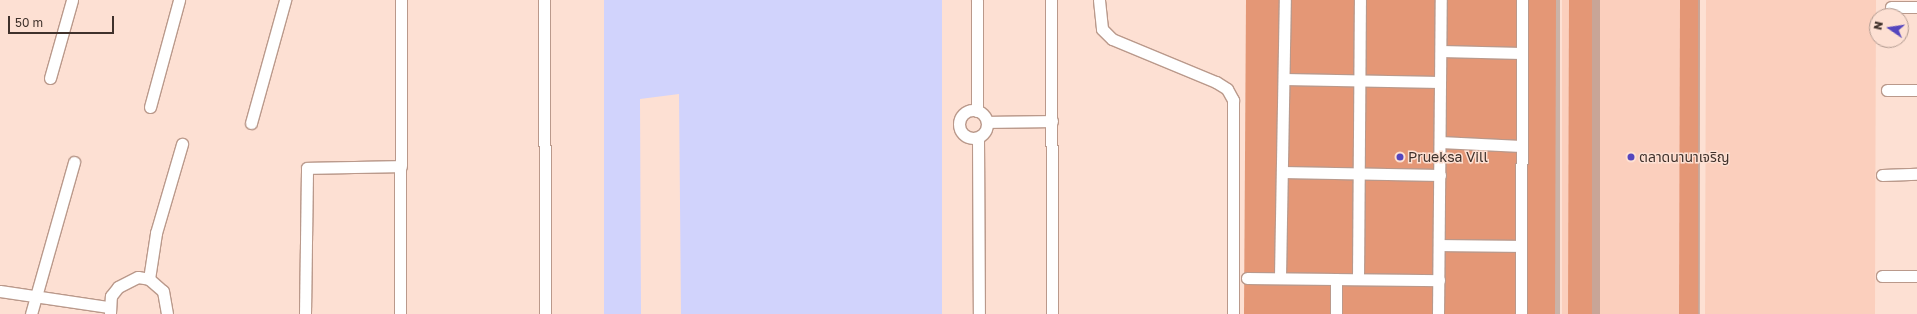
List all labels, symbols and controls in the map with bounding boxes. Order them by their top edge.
scale bar [10,8,116,34]
north arrow [1869,8,1909,48]
text: 50 m [15,15,43,30]
text: N [1871,20,1885,31]
place label: Prueksa Vill [1408,149,1488,165]
place label: ตลาดนานาเจริญ [1639,149,1729,165]
marker: Prueksa Vill [1395,152,1405,162]
marker: ตลาดนานาเจริญ [1626,152,1636,162]

